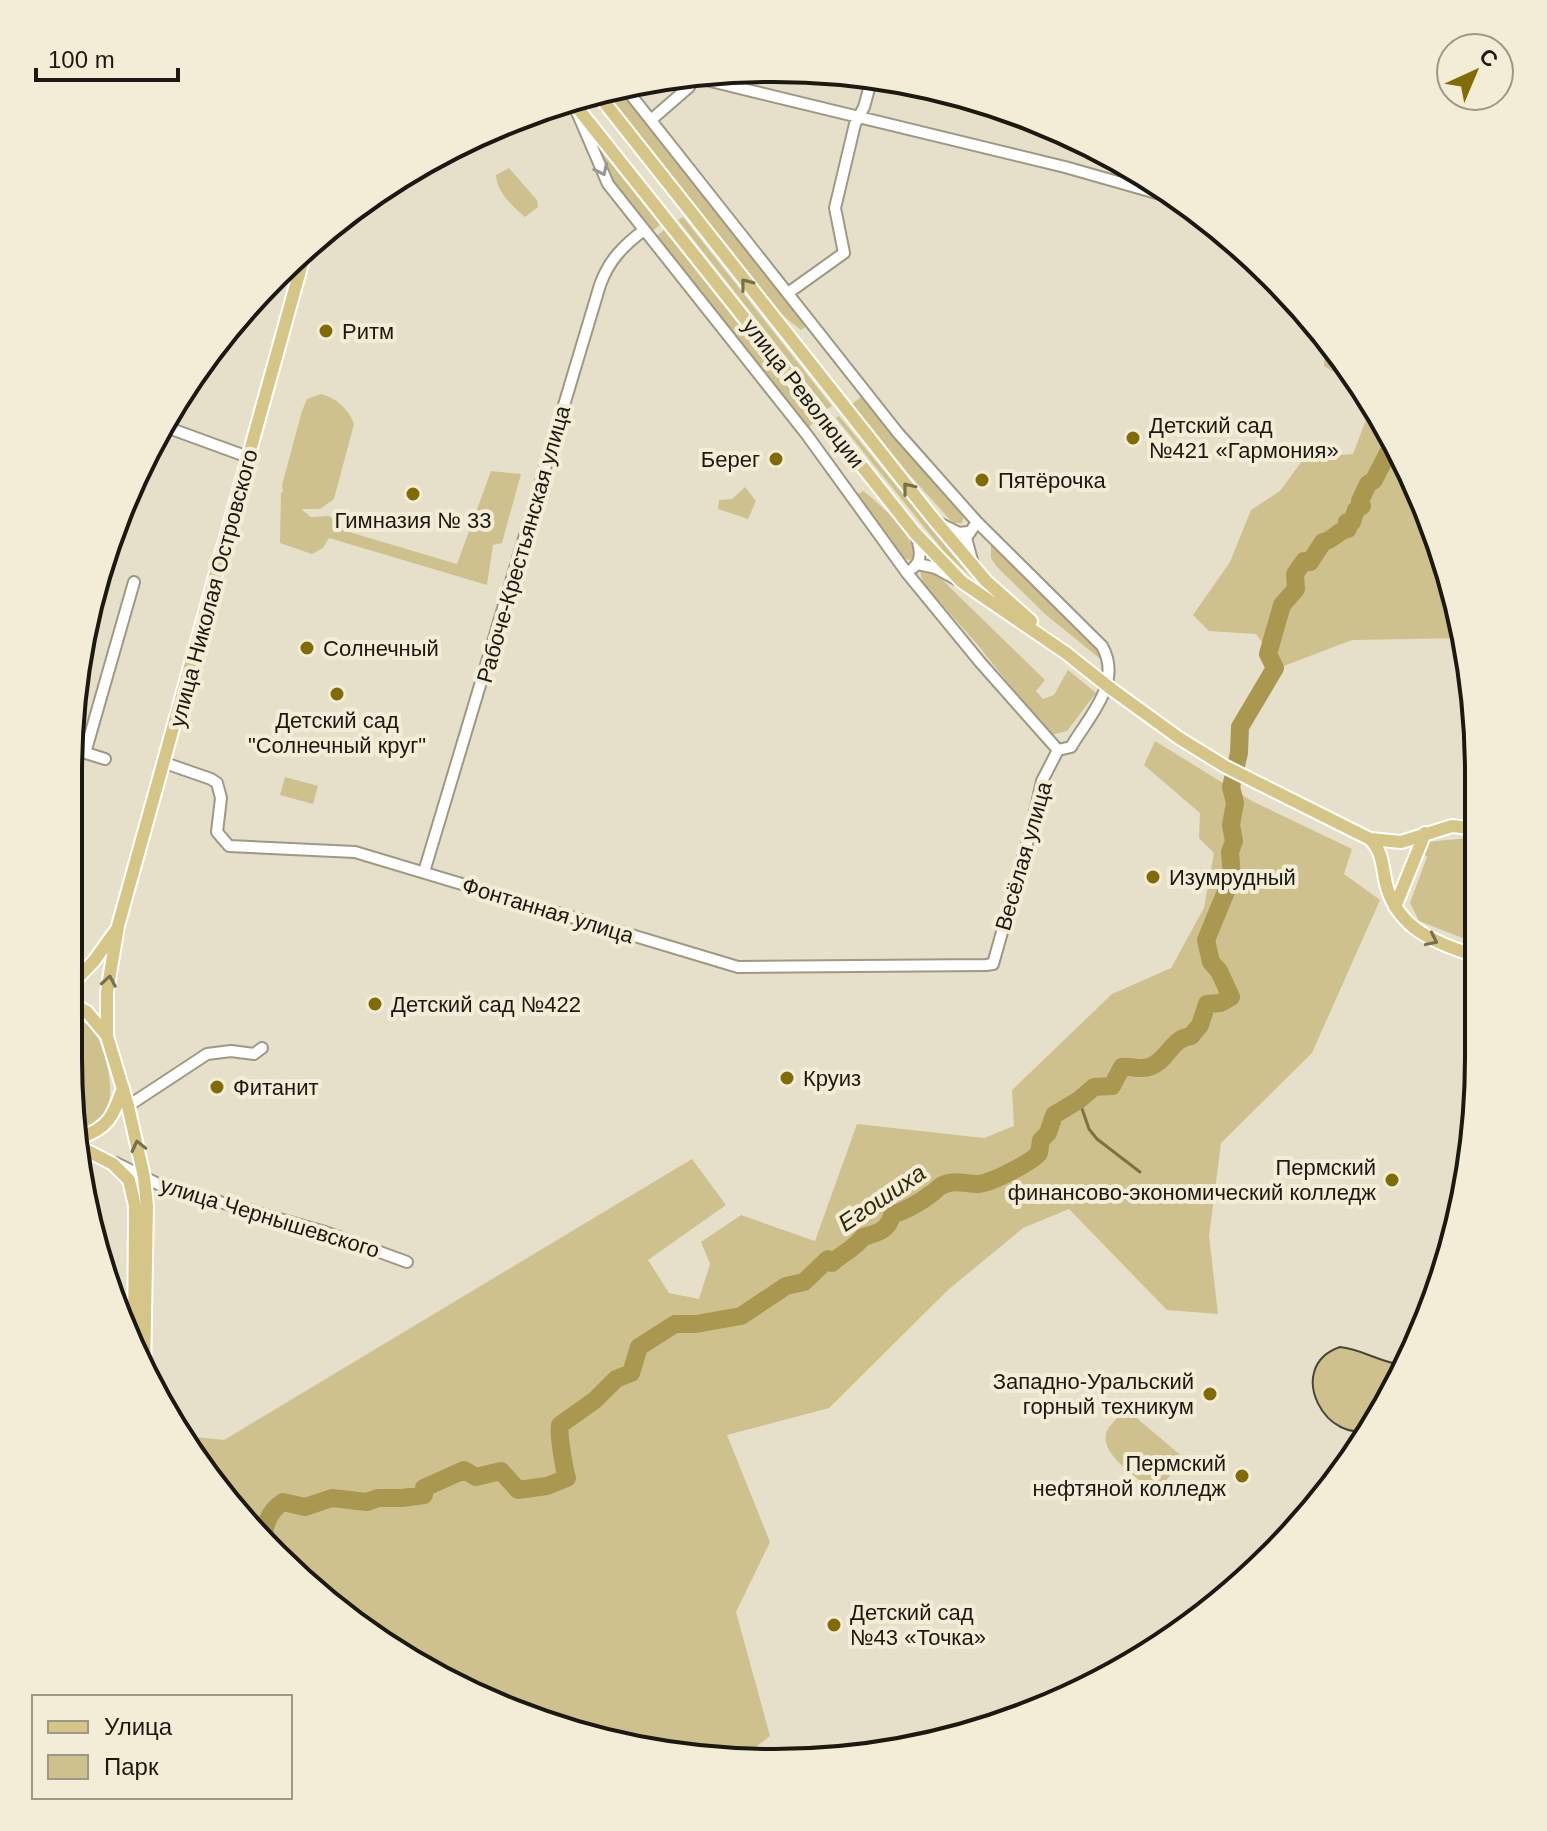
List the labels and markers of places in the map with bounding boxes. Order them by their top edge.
place label: Ритм [342,319,394,344]
marker: Ритм [317,322,335,340]
place label: Детский сад №421 «Гармония» [1149,413,1339,463]
marker: Детский сад №421 «Гармония» [1124,429,1142,447]
place label: Берег [701,447,760,472]
marker: Берег [767,450,785,468]
place label: Пятёрочка [998,468,1107,493]
marker: Пятёрочка [973,471,991,489]
marker: Гимназия № 33 [404,485,422,503]
place label: Гимназия № 33 [335,508,491,533]
place label: Солнечный [323,636,439,661]
marker: Солнечный [298,639,316,657]
marker: Детский сад "Солнечный круг" [328,685,346,703]
place label: Детский сад "Солнечный круг" [248,708,426,758]
place label: Изумрудный [1169,865,1296,890]
marker: Изумрудный [1144,868,1162,886]
place label: Детский сад №422 [391,992,581,1017]
marker: Детский сад №422 [366,995,384,1013]
place label: Круиз [803,1066,861,1091]
marker: Круиз [778,1069,796,1087]
place label: Фитанит [233,1075,319,1100]
marker: Фитанит [208,1078,226,1096]
place label: Пермский финансово-экономический колледж [1008,1155,1376,1205]
marker: Пермский финансово-экономический колледж [1383,1171,1401,1189]
place label: Западно-Уральский горный техникум [993,1369,1194,1419]
marker: Западно-Уральский горный техникум [1201,1385,1219,1403]
place label: Пермский нефтяной колледж [1033,1451,1226,1501]
marker: Пермский нефтяной колледж [1233,1467,1251,1485]
place label: Детский сад №43 «Точка» [850,1600,986,1650]
marker: Детский сад №43 «Точка» [825,1616,843,1634]

